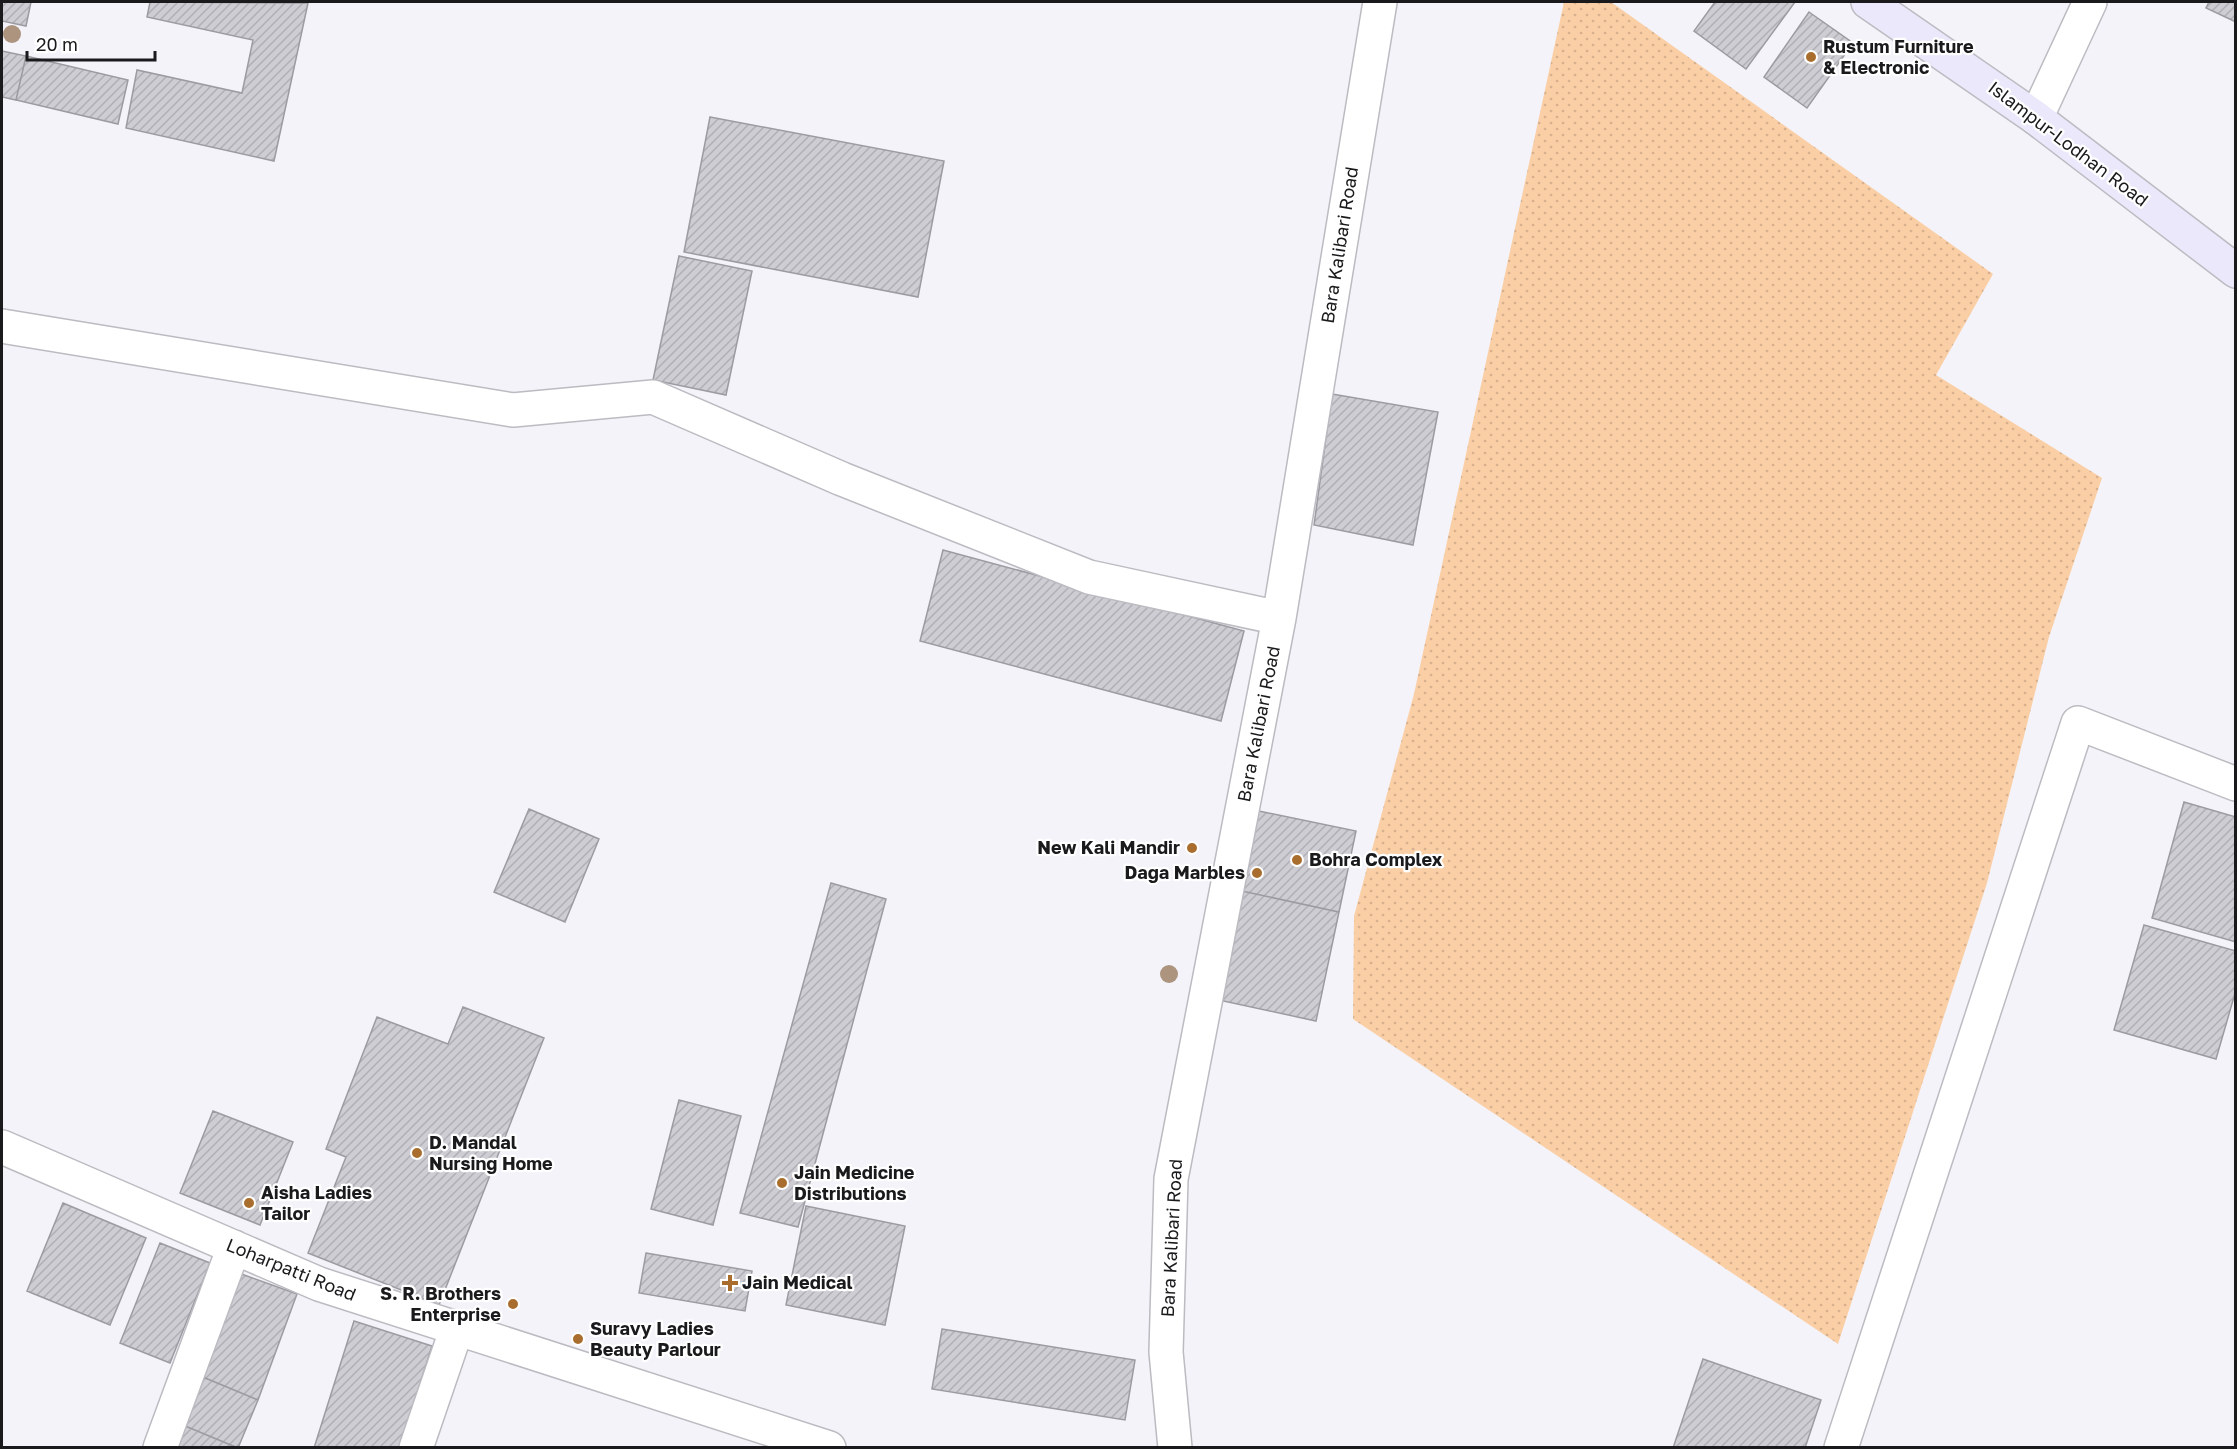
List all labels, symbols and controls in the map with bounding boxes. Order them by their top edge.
scale bar [27,24,154,62]
text: 20 m [36,33,78,55]
place label: Rustum Furniture & Electronic [1823,35,1974,78]
marker: Rustum Furniture & Electronic [1804,50,1818,64]
street label: Islampur-Lodhan Road [1984,76,2153,211]
street label: Bara Kalibari Road [1316,165,1362,325]
street label: Bara Kalibari Road [1232,644,1284,804]
place label: New Kali Mandir [1037,836,1180,858]
marker: New Kali Mandir [1185,841,1199,855]
place label: Bohra Complex [1309,848,1443,870]
marker: Bohra Complex [1290,853,1304,867]
place label: Daga Marbles [1124,861,1245,883]
marker: Daga Marbles [1250,866,1264,880]
place label: D. Mandal Nursing Home [429,1131,553,1174]
marker: D. Mandal Nursing Home [410,1146,424,1160]
street label: Bara Kalibari Road [1156,1158,1186,1318]
place label: Jain Medicine Distributions [794,1161,915,1204]
marker: Jain Medicine Distributions [775,1176,789,1190]
place label: Aisha Ladies Tailor [261,1181,372,1224]
marker: Aisha Ladies Tailor [242,1196,256,1210]
street label: Loharpatti Road [223,1233,359,1305]
place label: Jain Medical [742,1271,852,1293]
marker: Jain Medical [723,1276,737,1290]
place label: S. R. Brothers Enterprise [380,1282,501,1325]
marker: S. R. Brothers Enterprise [506,1297,520,1311]
place label: Suravy Ladies Beauty Parlour [590,1317,721,1360]
marker: Suravy Ladies Beauty Parlour [571,1332,585,1346]

